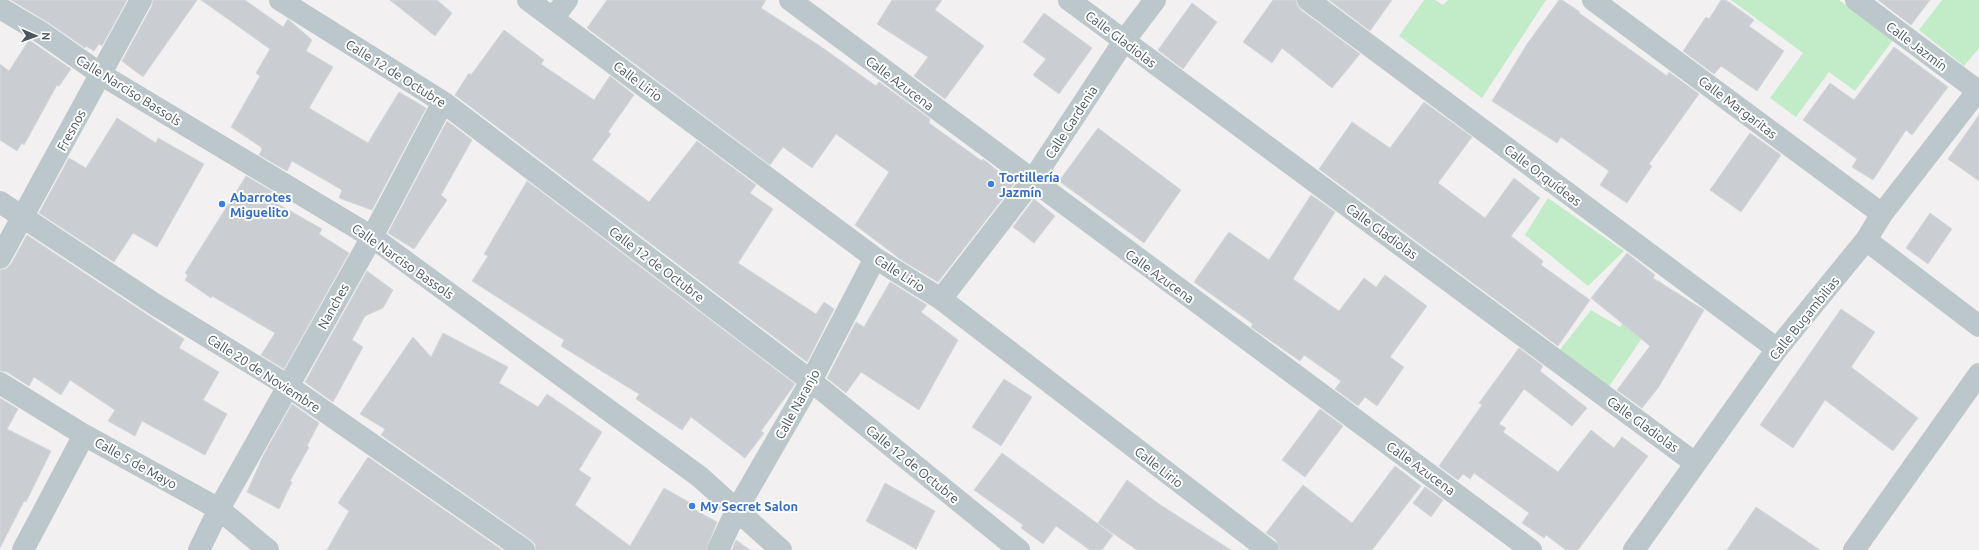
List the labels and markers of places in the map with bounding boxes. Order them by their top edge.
place label: Tortillería Jazmín [999,170,1060,199]
marker: Tortillería Jazmín [986,179,996,189]
place label: Abarrotes Miguelito [230,190,291,219]
marker: Abarrotes Miguelito [217,199,227,209]
place label: My Secret Salon [700,499,798,513]
marker: My Secret Salon [687,501,697,511]

